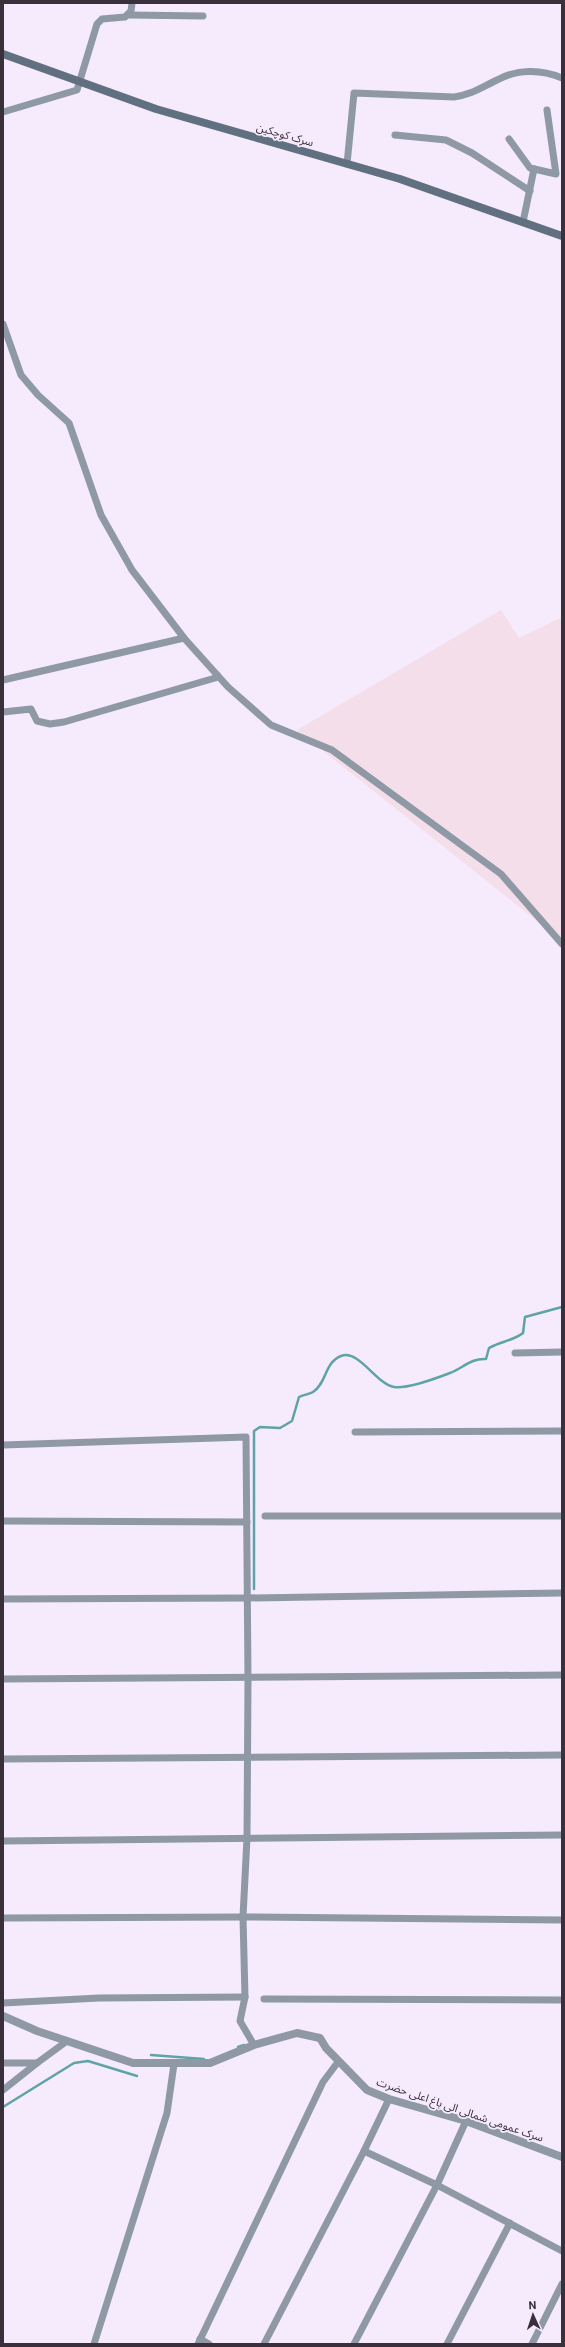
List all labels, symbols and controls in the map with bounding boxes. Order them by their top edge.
street label: سرک کوچکین [255,121,315,150]
street label: سرک عمومی شمالی الی باغ اعلی حضرت [374,2075,546,2146]
north arrow [513,2295,553,2335]
text: N [528,2299,537,2312]

